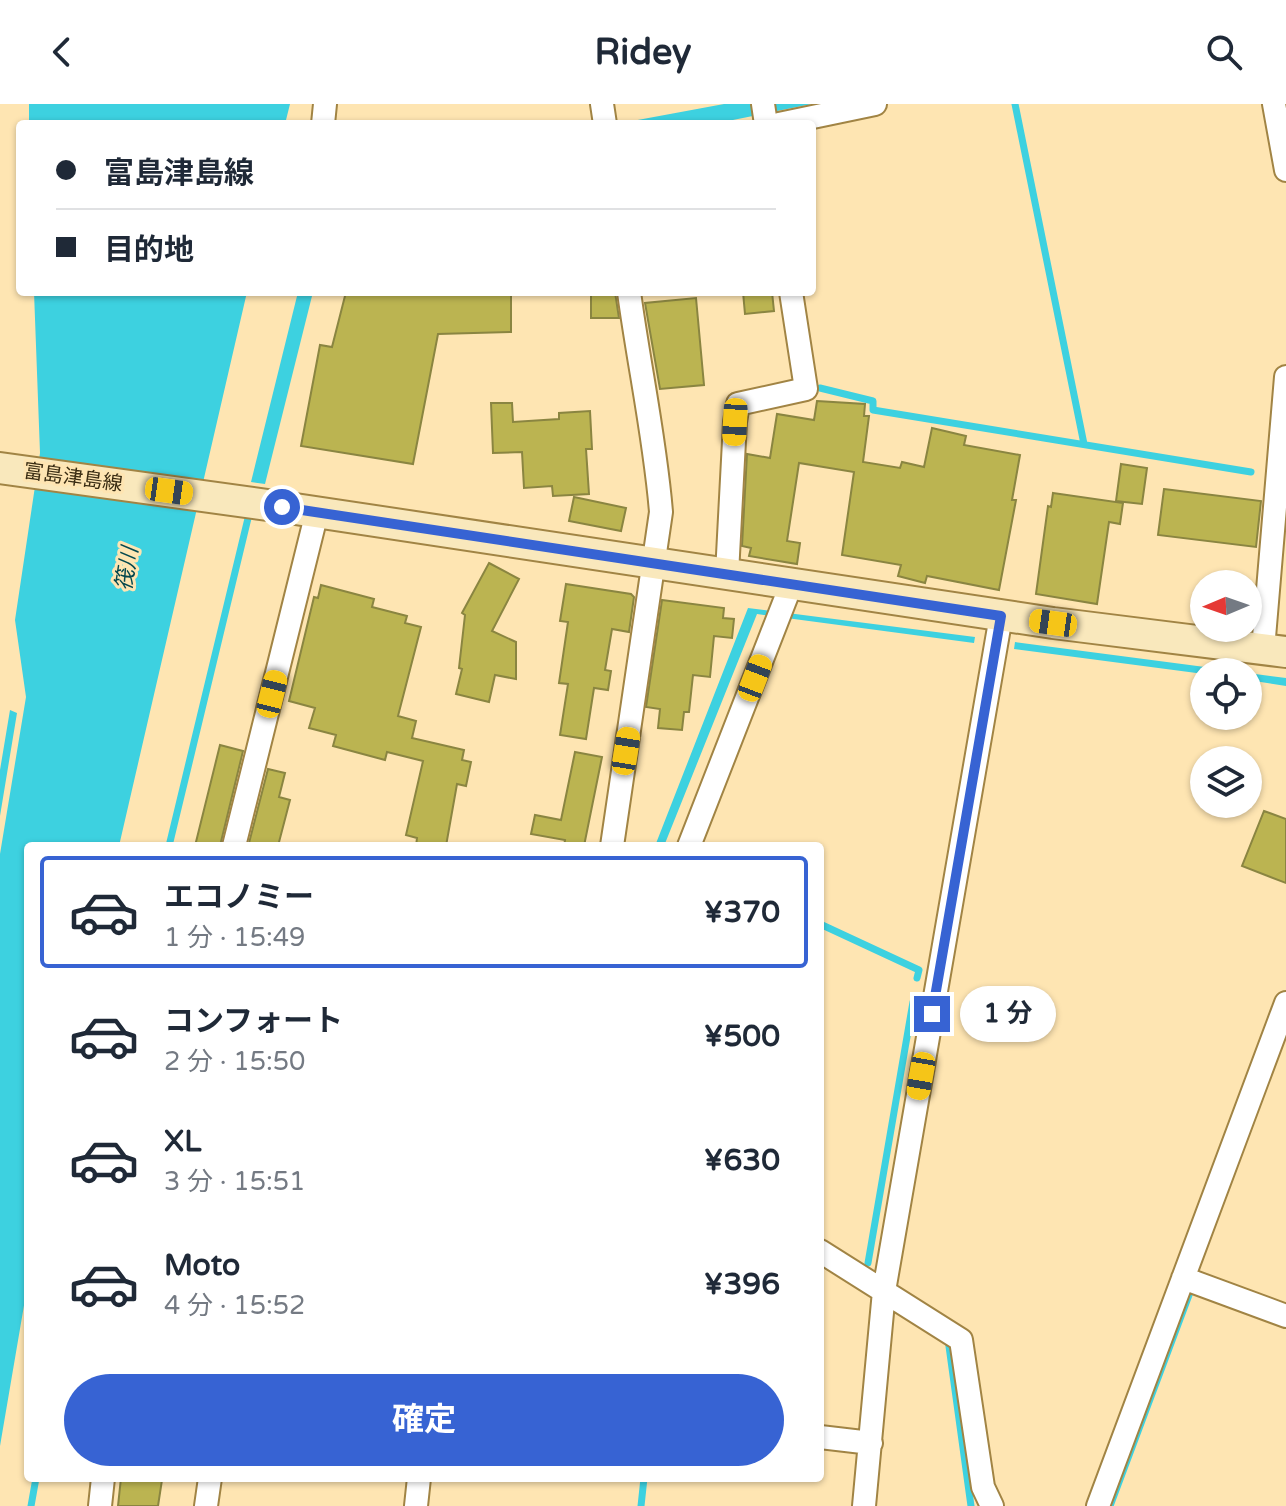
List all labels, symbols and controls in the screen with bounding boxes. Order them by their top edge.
icon: back [40,30,84,74]
icon: search [1202,30,1246,74]
text: Ridey [595,31,691,74]
text: 富島津島線 [104,155,254,192]
text: 目的地 [104,232,194,269]
car [722,397,748,447]
street label: 富島津島線 [22,459,124,497]
car [144,476,194,506]
route start [264,489,300,525]
water label: 筏川 [111,543,144,593]
north arrow [1190,570,1262,642]
map controls [1190,570,1262,818]
car [1028,608,1078,638]
car [735,651,775,705]
button: locate [1190,658,1262,730]
car [255,668,289,720]
car [610,725,642,777]
button: layers [1190,746,1262,818]
icon: car [68,876,140,948]
text: エコノミー [164,879,314,916]
text: ¥370 [704,894,780,931]
text: 1 分 · 15:49 [164,922,305,953]
callout: 1 分 [960,986,1056,1042]
route end [914,996,950,1032]
text: 1 分 [983,998,1033,1029]
icon: car [68,1000,140,1072]
text: コンフォート [164,1003,343,1040]
text: ¥500 [704,1018,780,1055]
text: 2 分 · 15:50 [164,1046,305,1077]
car [905,1050,937,1102]
text: XL [164,1123,201,1160]
icon: car [68,1124,140,1196]
text: ¥630 [704,1142,780,1179]
text: 3 分 · 15:51 [164,1166,305,1197]
text: Moto [164,1247,240,1284]
icon: car [68,1248,140,1320]
text: ¥396 [704,1266,780,1303]
text: 4 分 · 15:52 [164,1290,305,1321]
button: 確定 [64,1374,784,1466]

